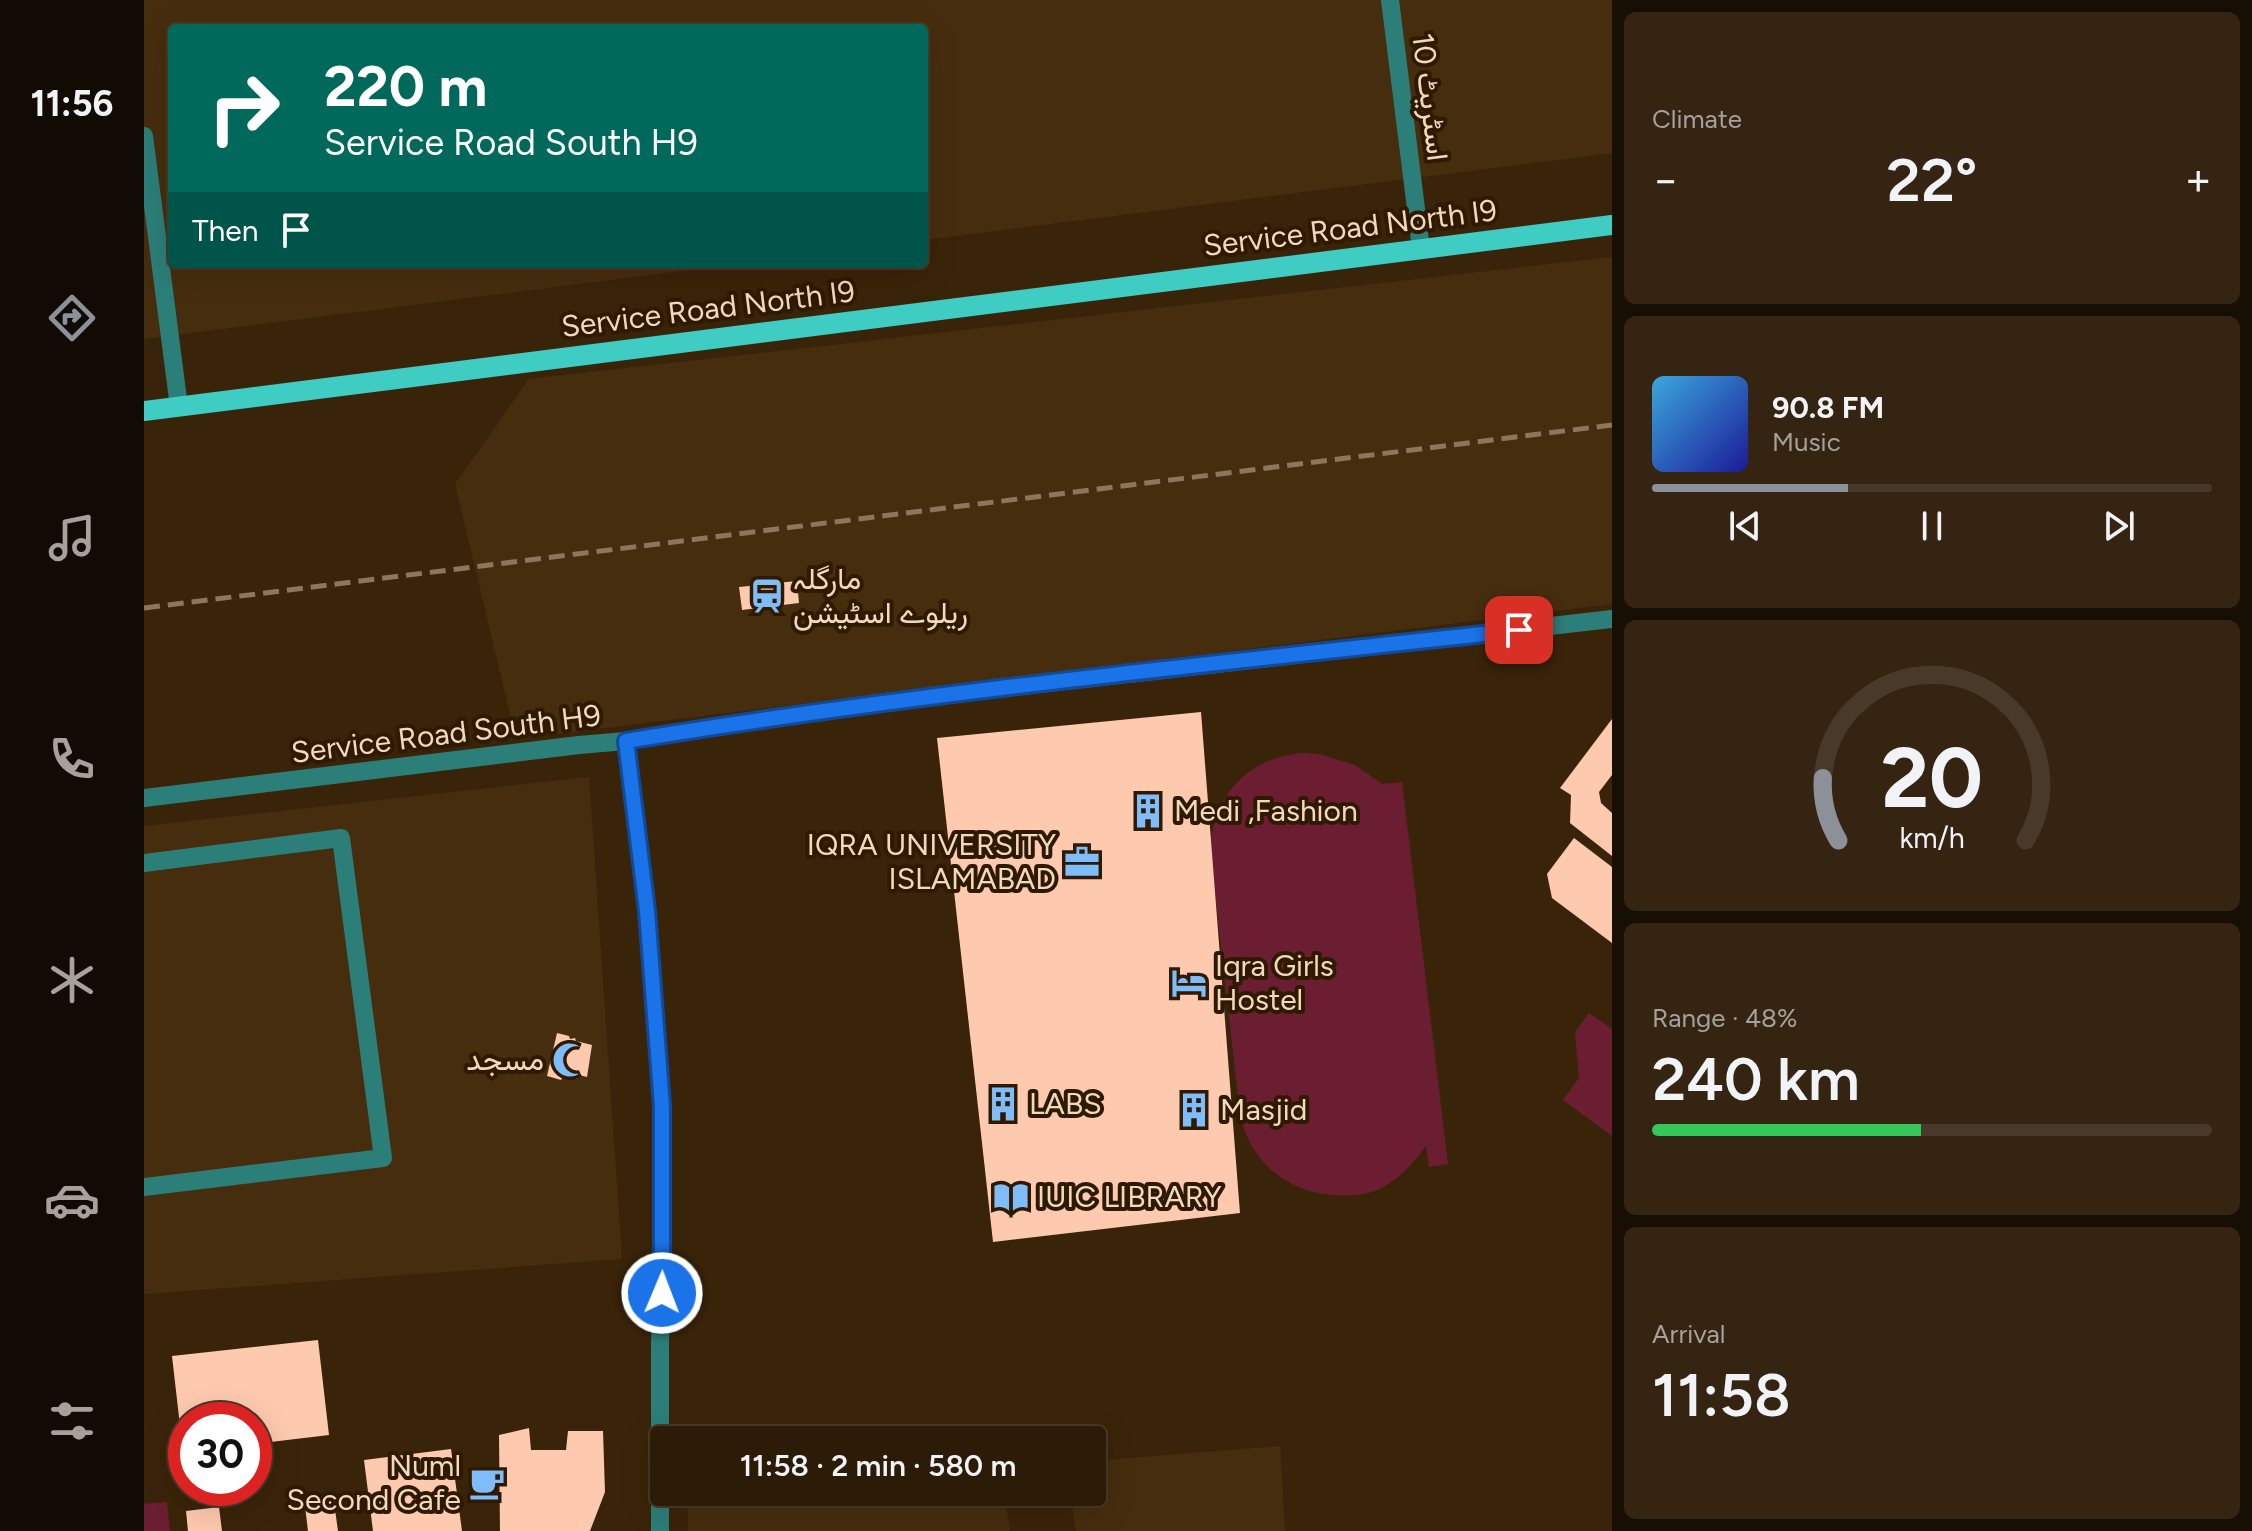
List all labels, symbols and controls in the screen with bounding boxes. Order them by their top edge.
street label: اسٹریٹ 10 [1404,31,1457,163]
text: 220 m [324,53,487,120]
icon: right [192,56,296,160]
text: 11:56 [30,82,114,125]
text: Climate [1652,103,1742,135]
text: Service Road South H9 [324,121,698,164]
text: 22° [1887,144,1977,216]
text: − [1652,153,1679,206]
text: + [2185,153,2212,206]
street label: Service Road North I9 [1201,191,1499,264]
icon: arrive [274,208,318,252]
text: Then [192,212,258,249]
street label: Service Road North I9 [559,272,857,345]
icon: directions [44,290,100,346]
text: 90.8 FM [1772,389,1884,426]
text: Music [1772,426,1841,458]
icon: previous [1723,504,1767,548]
icon: pause [1910,504,1954,548]
icon: next [2097,504,2141,548]
icon: music [44,510,100,566]
place label: مارگلہ ریلوے اسٹیشن [793,560,968,631]
station icon: مارگلہ ریلوے اسٹیشن [748,577,786,615]
pin [1485,596,1553,664]
icon: arrive [1497,608,1541,652]
street label: Service Road South H9 [289,696,603,771]
text: 20 [1881,728,1983,828]
icon: phone [44,731,100,787]
building icon: Medi ,Fashion [1129,792,1167,830]
place label: Medi ,Fashion [1174,792,1358,829]
text: km/h [1899,822,1965,856]
place label: IQRA UNIVERSITY ISLAMABAD [807,826,1056,897]
office icon: IQRA UNIVERSITY ISLAMABAD [1063,843,1101,881]
place label: Iqra Girls Hostel [1215,947,1334,1018]
icon: climate [44,952,100,1008]
hotel icon: Iqra Girls Hostel [1170,964,1208,1002]
text: Range · 48% [1652,1002,1798,1034]
place label: مسجد [466,1041,544,1078]
mosque icon: مسجد [551,1041,589,1079]
text: 240 km [1652,1043,1860,1115]
building icon: LABS [984,1085,1022,1123]
place label: LABS [1029,1085,1102,1122]
building icon: Masjid [1175,1091,1213,1129]
place label: Masjid [1220,1091,1307,1128]
icon: car [44,1172,100,1228]
library icon: IUIC LIBRARY [992,1178,1030,1216]
place label: IUIC LIBRARY [1037,1178,1222,1215]
position arrow [620,1251,704,1335]
text: Arrival [1652,1318,1725,1350]
text: 11:58 [1652,1359,1791,1431]
icon: filters [44,1393,100,1449]
speed limit sign: 30 [168,1402,272,1506]
place label: Numl Second Cafe [287,1447,461,1518]
text: 11:58 · 2 min · 580 m [740,1447,1016,1484]
cafe icon: Numl Second Cafe [468,1464,506,1502]

